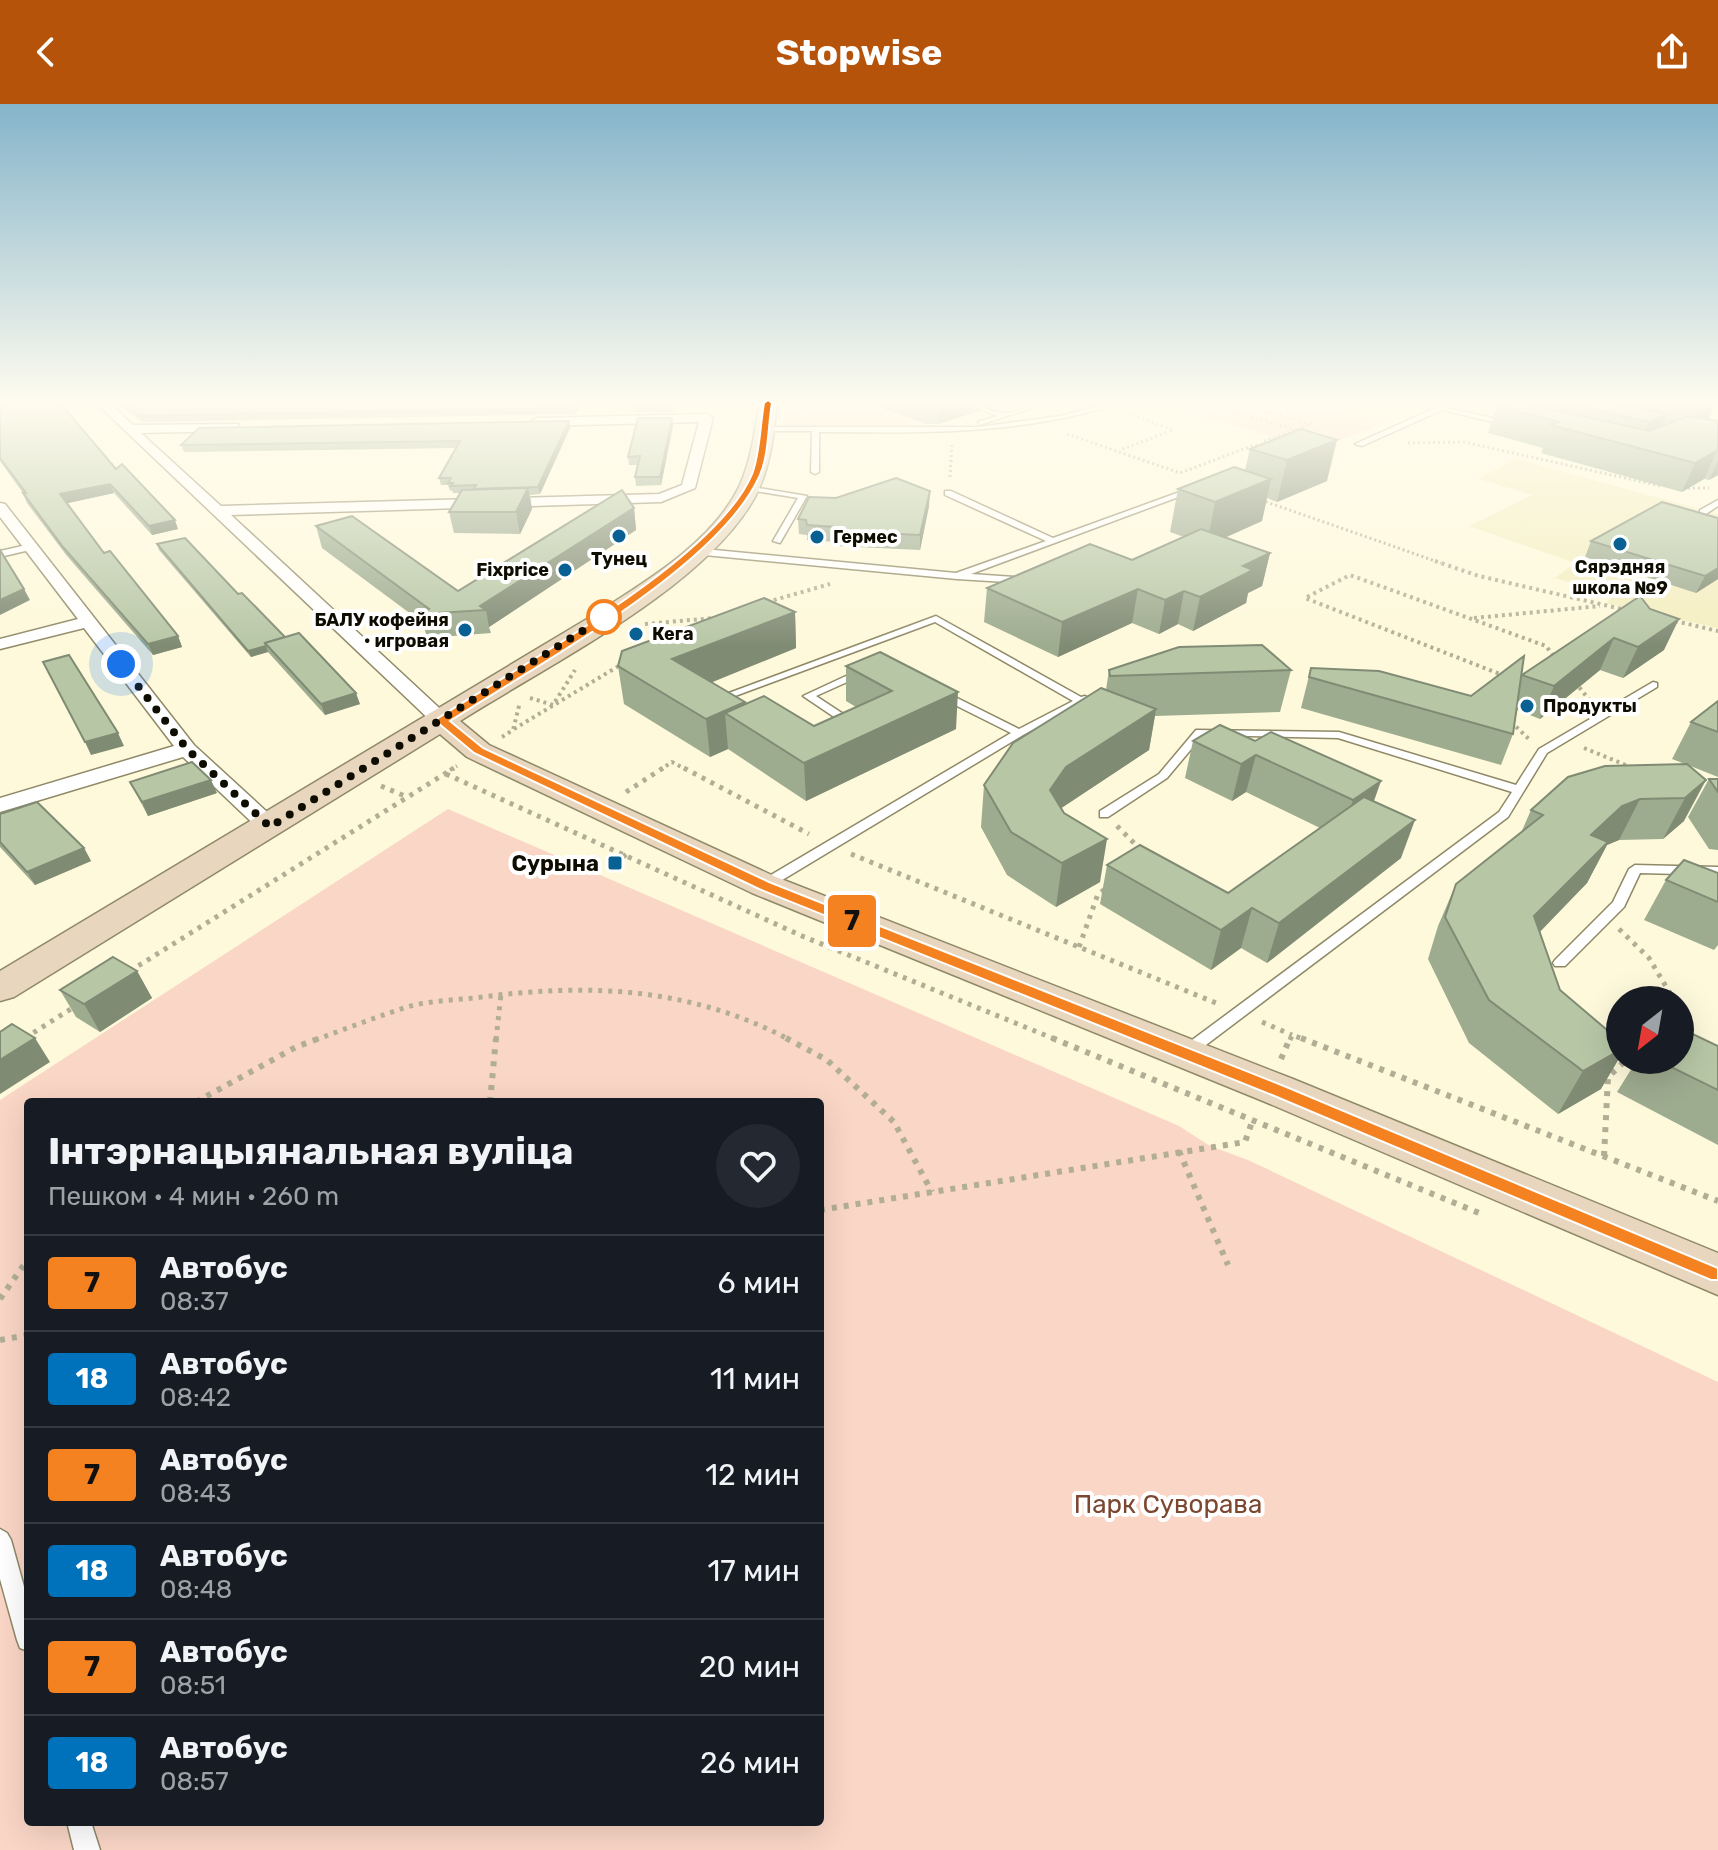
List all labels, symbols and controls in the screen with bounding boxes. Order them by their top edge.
icon: back [24,30,68,74]
icon: share [1650,30,1694,74]
text: Stopwise [776,31,942,74]
place label: Гермес [833,526,898,548]
marker: Тунец [610,527,628,545]
marker: Гермес [808,528,826,546]
marker: Сярэдняя школа №9 [1611,535,1629,553]
place label: Тунец [591,548,647,570]
place label: Сярэдняя школа №9 [1572,556,1668,599]
place label: Fixprice [476,559,549,581]
marker: Fixprice [556,561,574,579]
unlabelled marker [587,600,621,634]
place label: БАЛУ кофейня • игровая [314,609,449,652]
marker: БАЛУ кофейня • игровая [456,621,474,639]
place label: Кега [652,623,694,645]
marker: Кега [627,625,645,643]
your location [101,644,141,684]
place label: Продукты [1543,695,1637,717]
marker: Продукты [1518,697,1536,715]
place label: Сурына [512,850,599,877]
marker: Сурына [606,854,624,872]
line badge: 7 [826,895,878,947]
text: 7 [844,904,860,937]
north arrow [1606,986,1694,1074]
map controls [1606,986,1694,1074]
button: heart [716,1124,800,1208]
text: Інтэрнацыянальная вуліца [48,1128,573,1174]
text: Пешком · 4 мин · 260 m [48,1181,339,1212]
text: Автобус [160,1250,288,1286]
text: 6 мин [718,1265,800,1301]
text: 7 [84,1266,100,1299]
text: 08:37 [160,1286,229,1317]
text: Автобус [160,1346,288,1382]
text: 11 мин [710,1361,800,1397]
text: 18 [76,1362,108,1395]
text: 08:42 [160,1382,231,1413]
text: Автобус [160,1442,288,1478]
text: 12 мин [705,1457,800,1493]
text: 7 [84,1458,100,1491]
text: 08:43 [160,1478,231,1509]
park label: Парк Суворава [1074,1489,1262,1520]
text: Автобус [160,1538,288,1574]
text: 17 мин [707,1553,800,1589]
text: 18 [76,1554,108,1587]
text: 08:48 [160,1574,232,1605]
text: Автобус [160,1634,288,1670]
text: 20 мин [699,1649,800,1685]
text: 7 [84,1650,100,1683]
text: 08:51 [160,1670,226,1701]
text: Автобус [160,1730,288,1766]
text: 26 мин [700,1745,800,1781]
text: 18 [76,1746,108,1779]
text: 08:57 [160,1766,228,1797]

